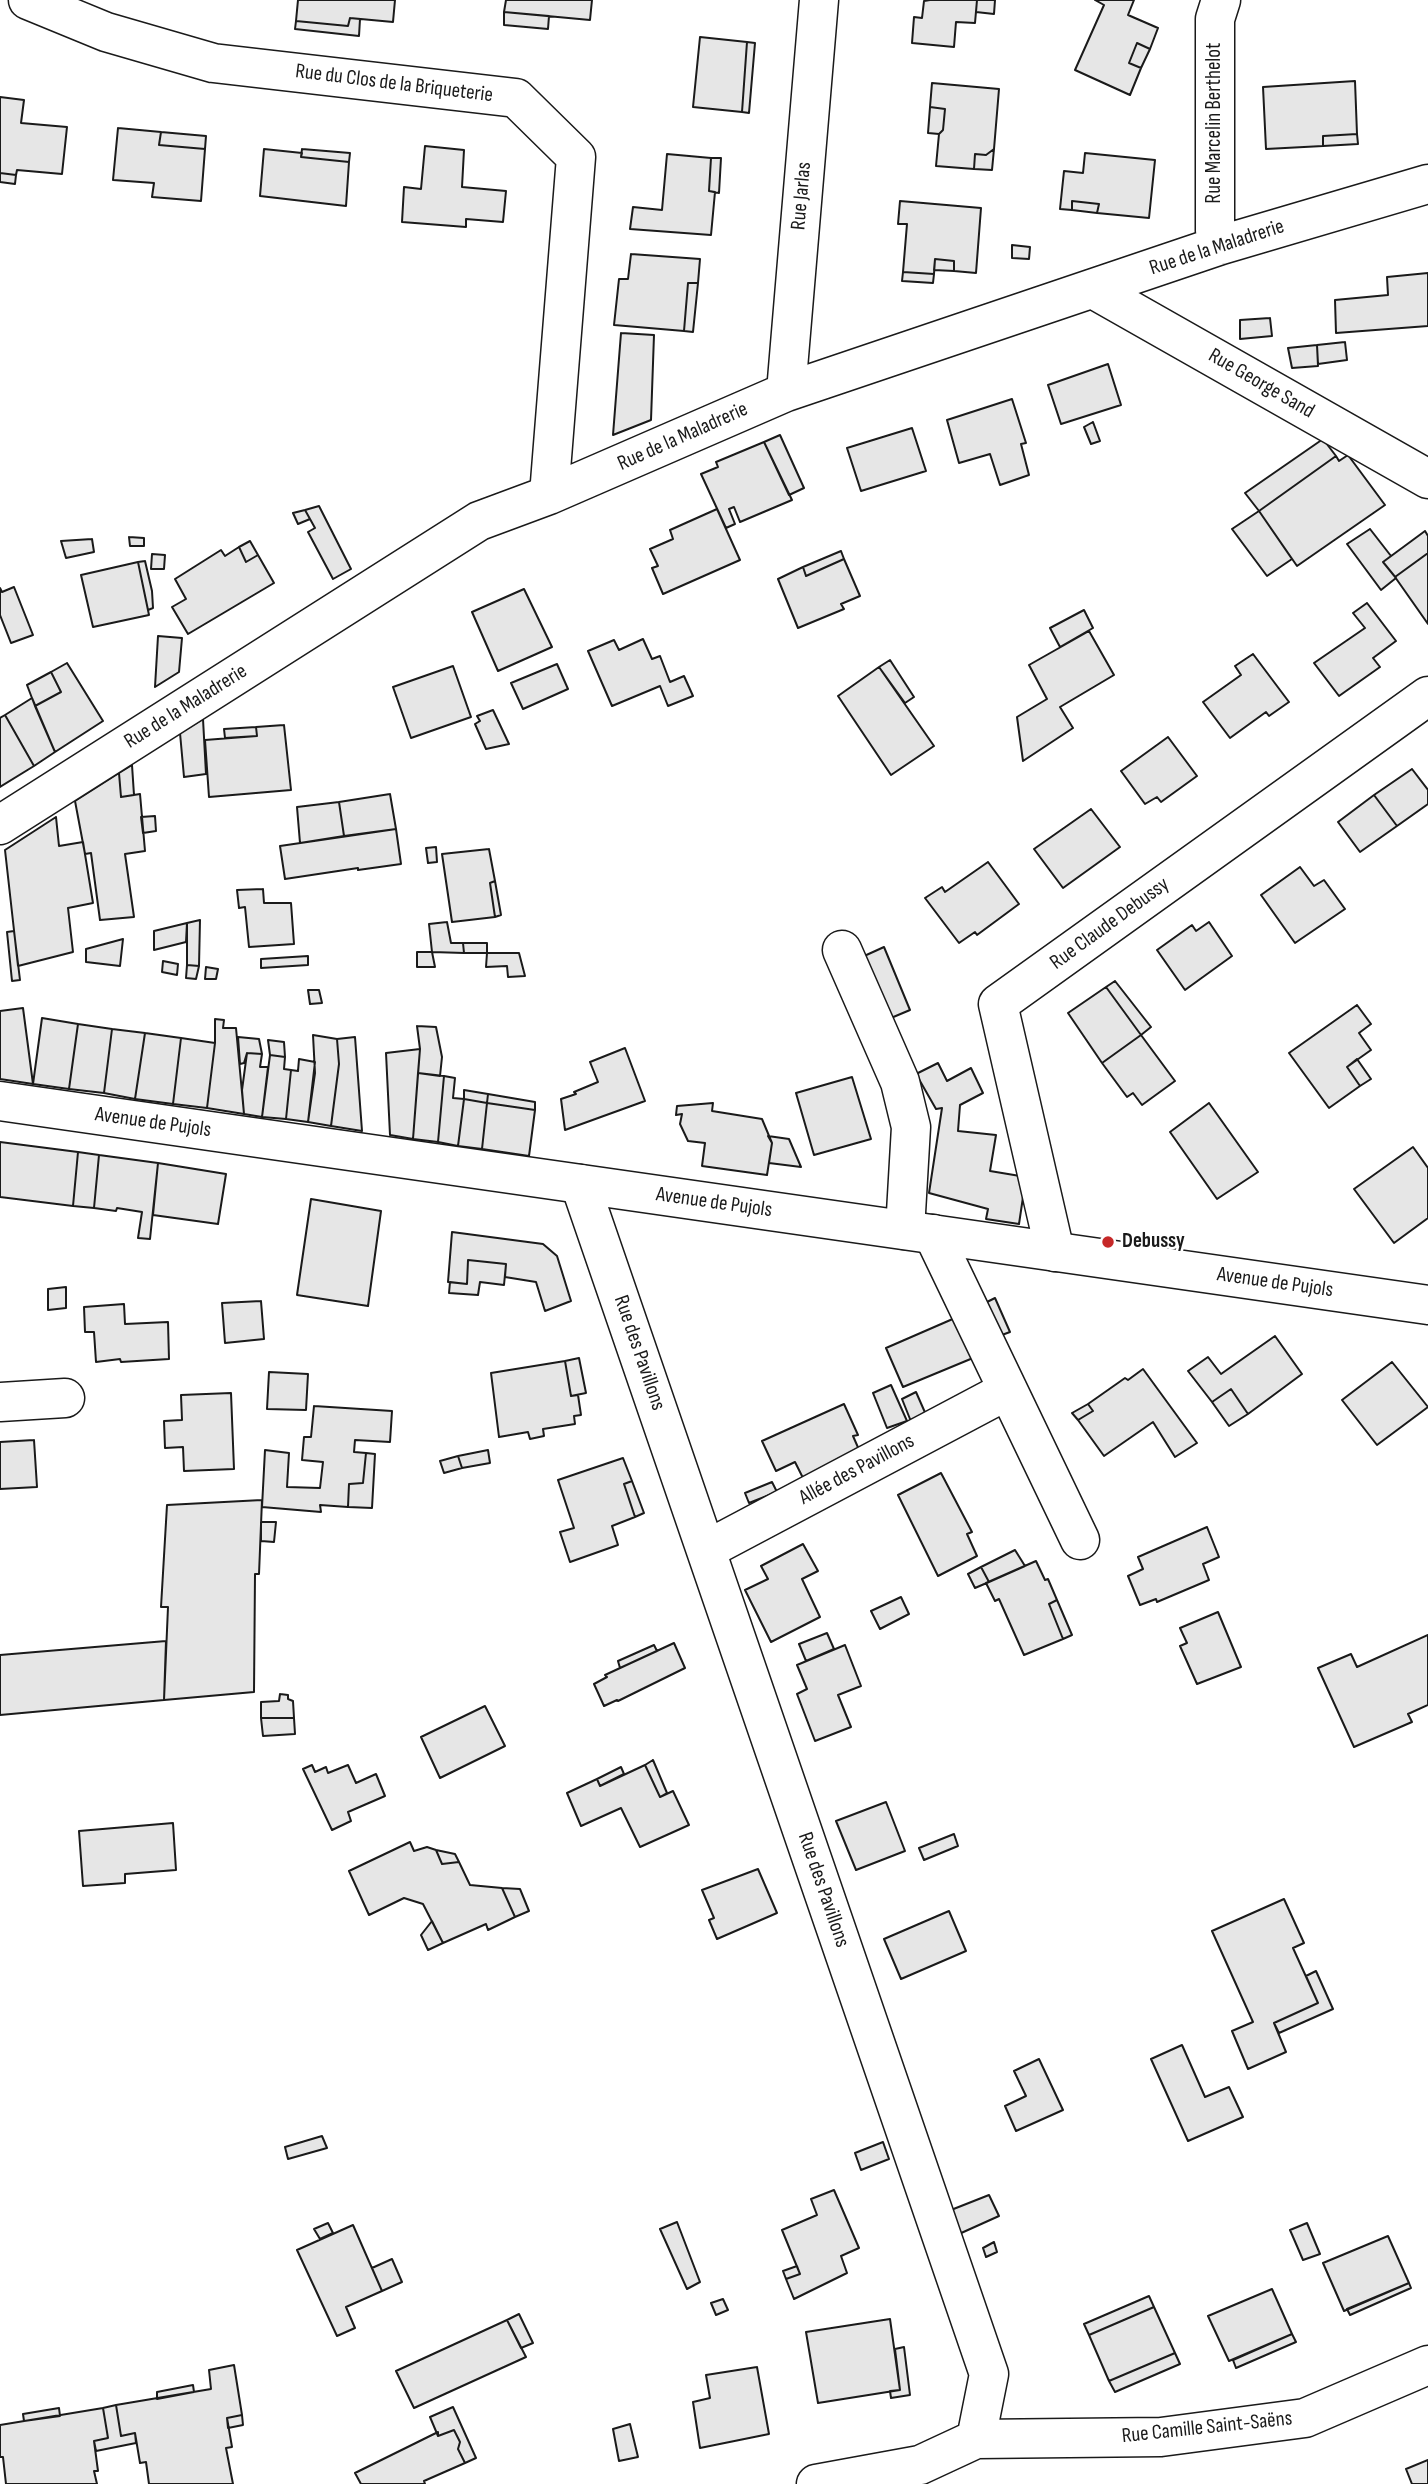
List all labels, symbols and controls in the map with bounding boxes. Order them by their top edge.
street label: Rue Marcelin Berthelot [1202,43,1228,203]
street label: Rue du Clos de la Briqueterie [294,59,494,109]
street label: Rue Jarlas [786,161,818,231]
street label: Rue de la Maladrerie [1147,214,1287,282]
street label: Rue George Sand [1203,344,1319,424]
street label: Rue de la Maladrerie [614,397,752,477]
street label: Rue de la Maladrerie [120,659,252,755]
street label: Rue Claude Debussy [1046,872,1174,976]
street label: Avenue de Pujols [93,1102,213,1144]
street label: Avenue de Pujols [654,1182,774,1224]
place label: Debussy [1122,1229,1185,1255]
marker: Debussy [1100,1234,1116,1250]
street label: Avenue de Pujols [1215,1262,1335,1304]
street label: Rue des Pavillons [608,1292,670,1414]
street label: Allée des Pavillons [795,1429,919,1511]
street label: Rue des Pavillons [792,1829,854,1951]
street label: Rue Camille Saint-Saëns [1121,2407,1293,2449]

